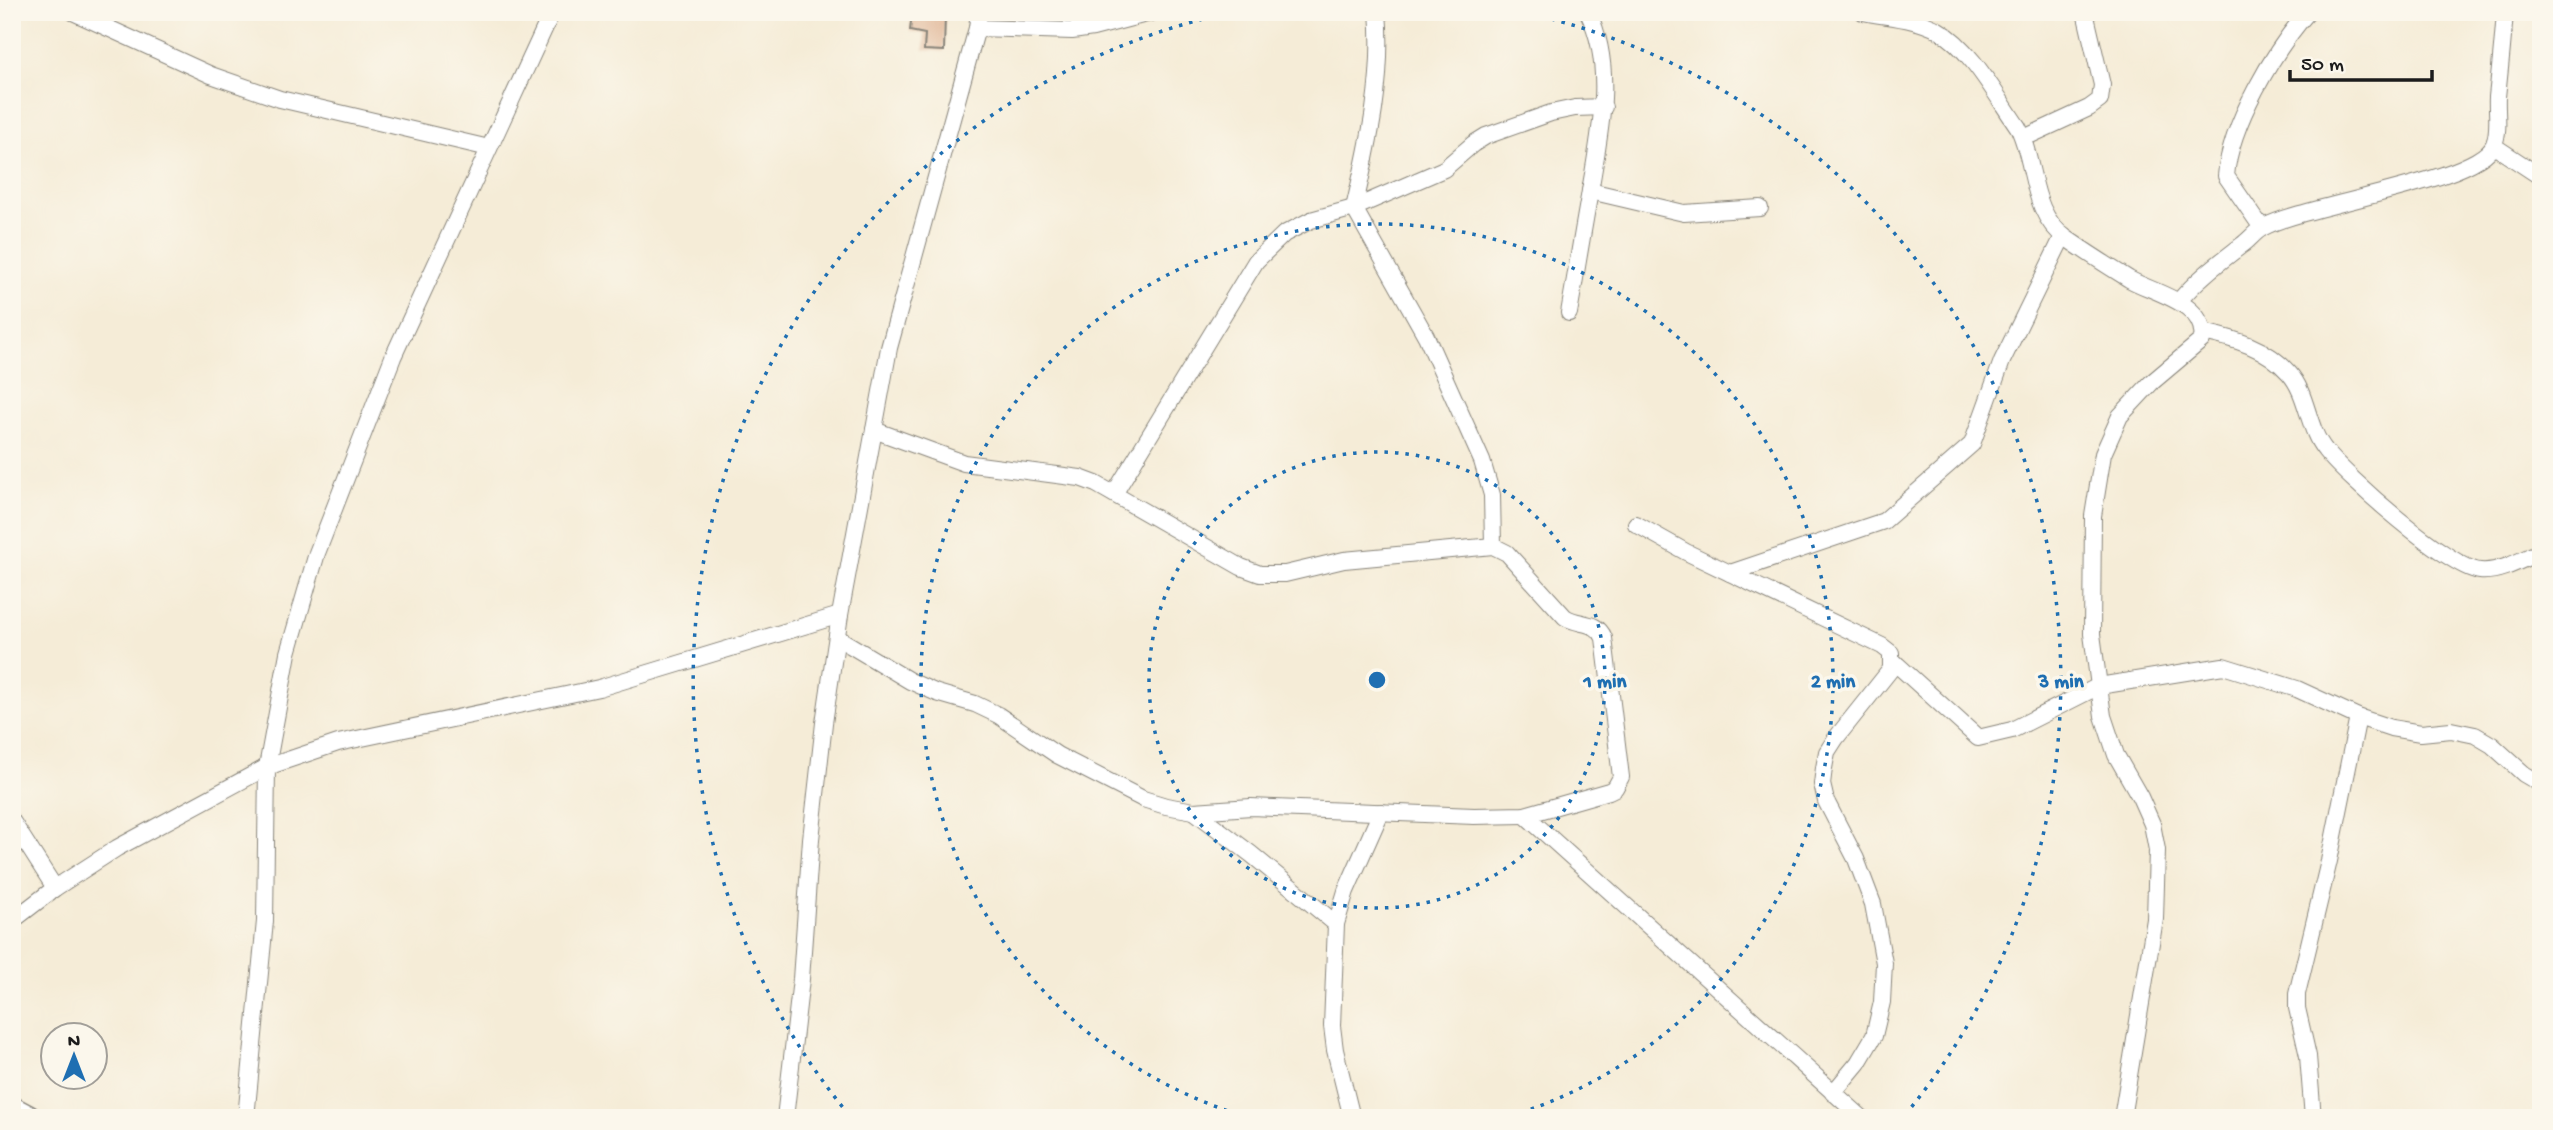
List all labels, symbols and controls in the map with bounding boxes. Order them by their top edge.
scale bar [2290,38,2432,82]
text: 50 m [2301,54,2344,79]
centre of rings [1365,668,1389,692]
text: 1 min [1583,671,1627,696]
text: 2 min [1811,671,1856,696]
text: 3 min [2037,671,2085,696]
north arrow [38,1021,108,1092]
text: N [68,1031,80,1054]

